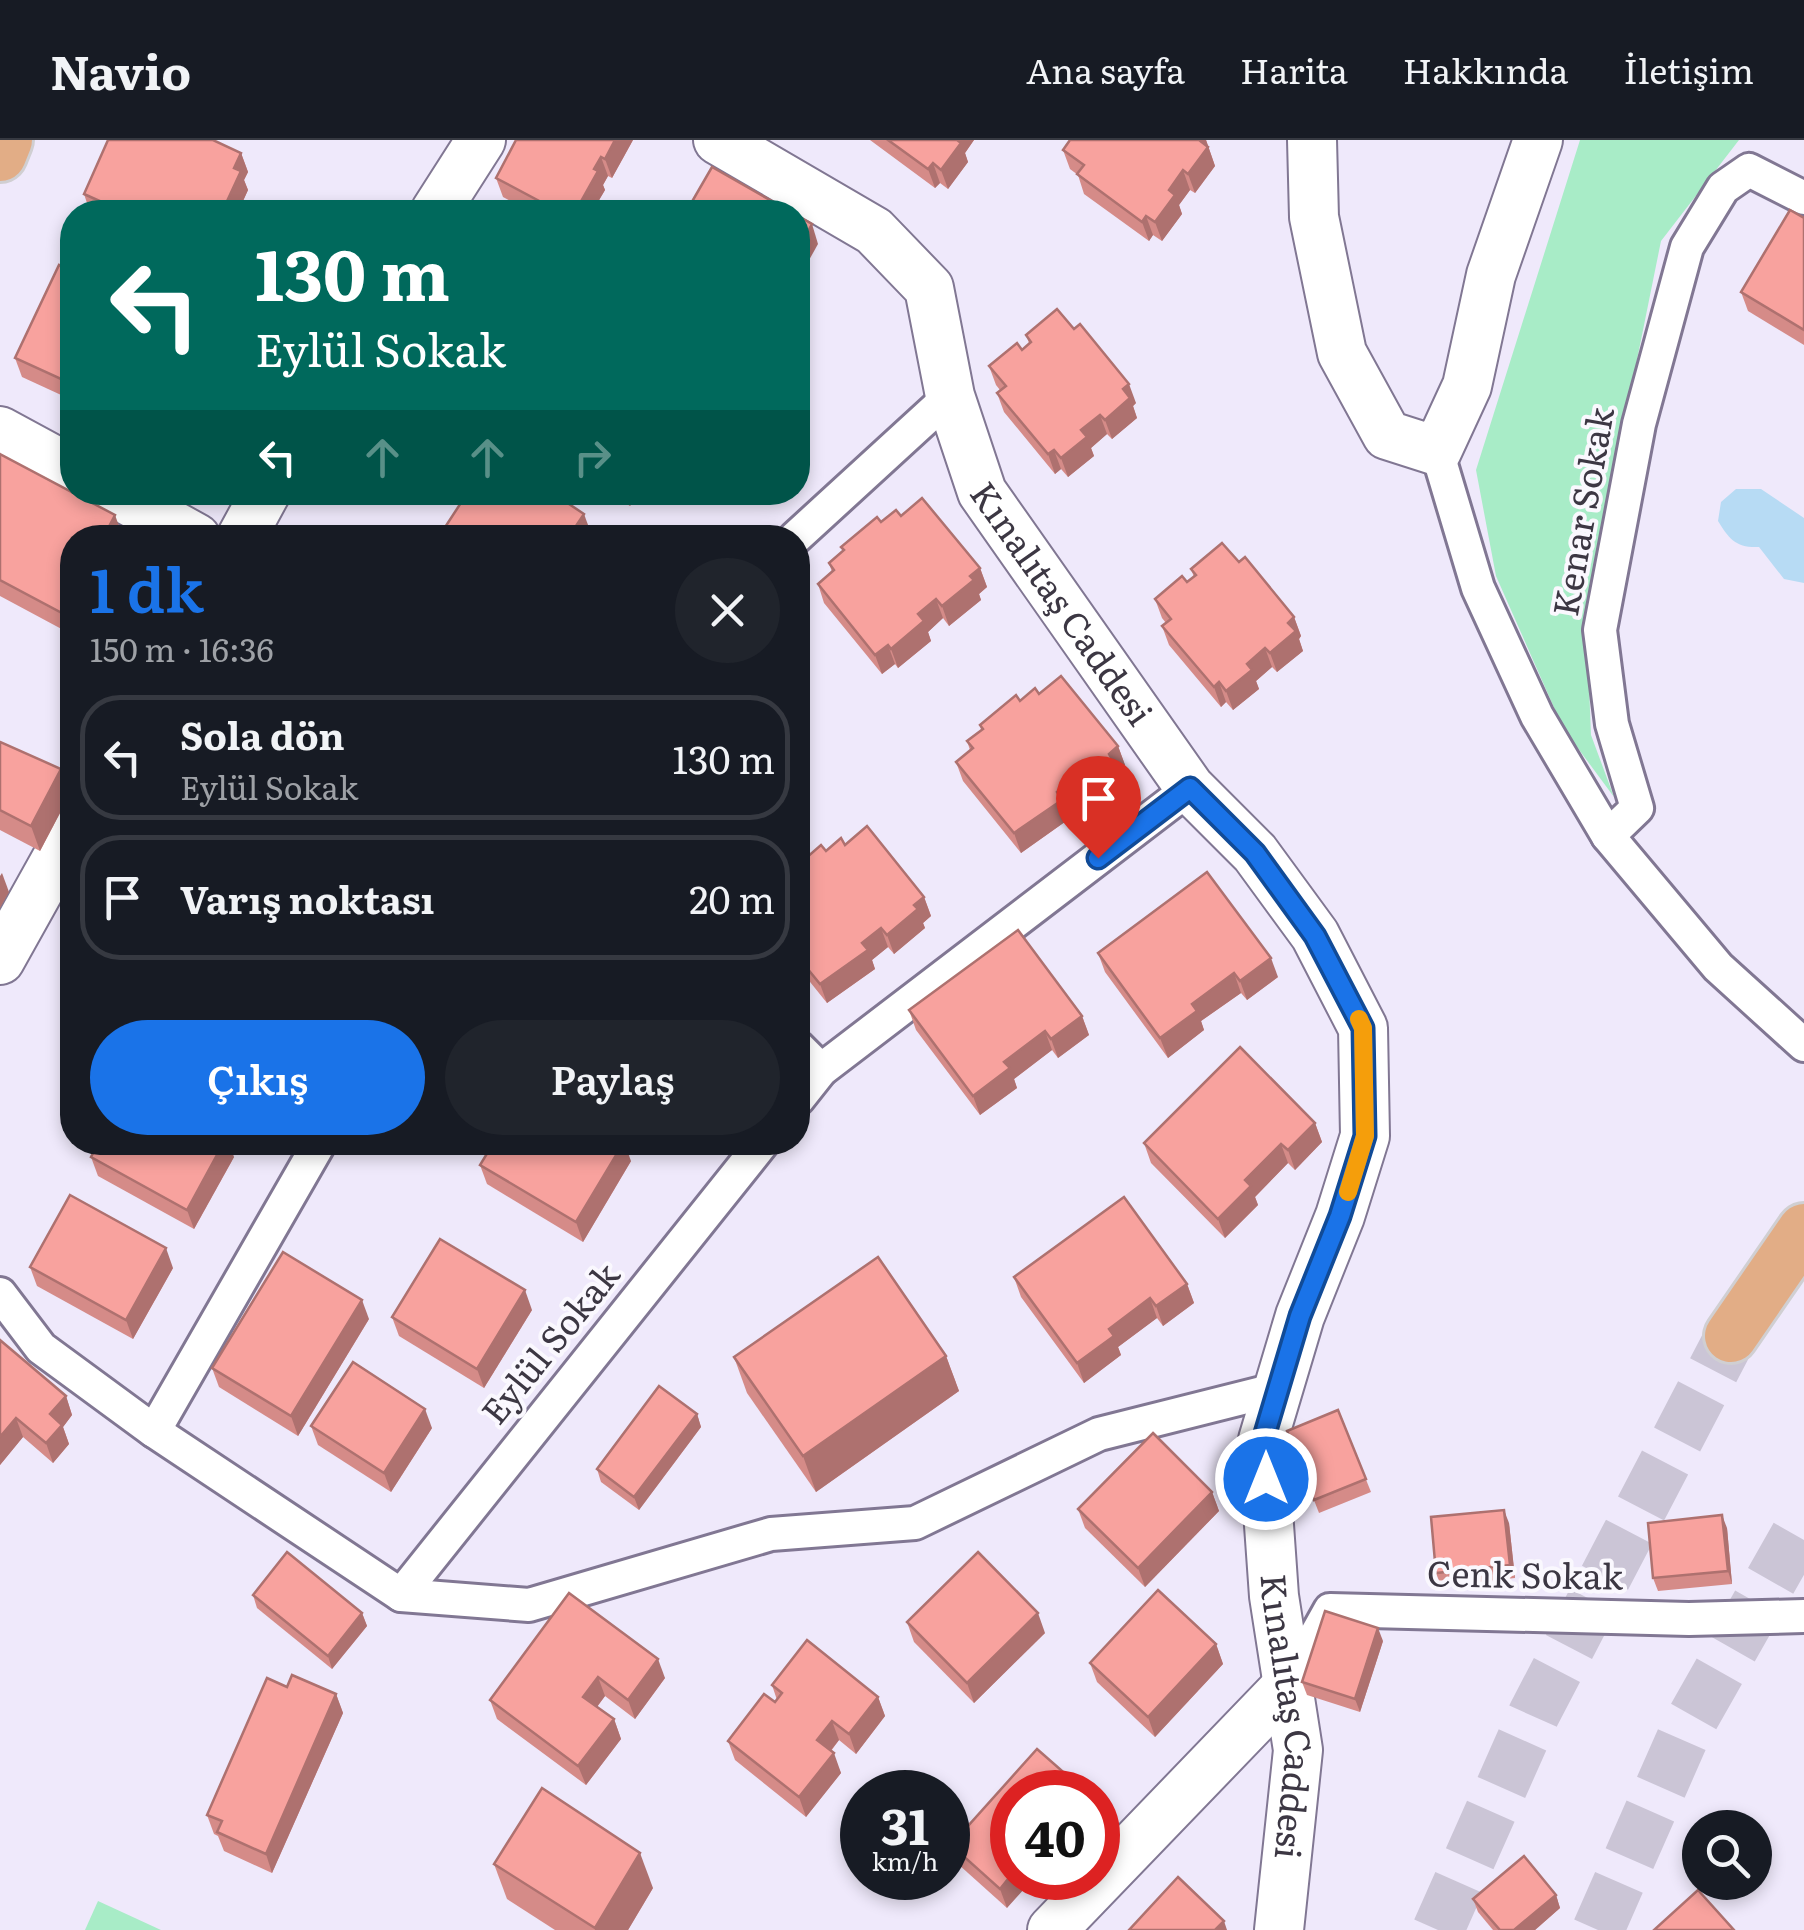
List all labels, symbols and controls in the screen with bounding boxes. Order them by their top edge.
text: Navio [50,34,191,105]
text: Ana sayfa [1026,43,1185,95]
text: Harita [1240,43,1348,95]
text: Hakkında [1403,43,1568,95]
text: İletişim [1623,43,1754,95]
text: 130 m [255,219,450,323]
icon: left [90,240,220,370]
text: Eylül Sokak [255,314,506,381]
street label: Kenar Sokak [1537,402,1625,620]
icon: left [250,430,305,485]
icon: ahead [355,430,410,485]
icon: ahead [460,430,515,485]
icon: right [565,430,620,485]
street label: Kınalıtaş Caddesi [959,470,1167,735]
text: 1 dk [90,542,204,631]
button: close [675,558,780,663]
text: 150 m · 16:36 [90,624,274,672]
text: Sola dön [180,705,345,762]
text: 130 m [673,729,775,786]
icon: left [95,730,150,785]
pin [1056,756,1141,859]
text: Eylül Sokak [180,762,358,810]
icon: arrive [1071,771,1126,826]
text: Varış noktası [180,869,435,926]
text: 20 m [689,869,775,926]
icon: arrive [95,870,150,925]
button: Çıkış [90,1020,425,1135]
button: Paylaş [445,1020,780,1135]
street label: Eylül Sokak [467,1249,631,1434]
position arrow [1214,1427,1318,1531]
street label: Cenk Sokak [1427,1545,1624,1601]
street label: Kınalıtaş Caddesi [1250,1572,1327,1862]
speed limit sign: 40 [990,1770,1120,1900]
text: 31 [881,1786,929,1860]
map controls [1682,1810,1772,1900]
button: search [1682,1810,1772,1900]
text: km/h [872,1842,938,1879]

